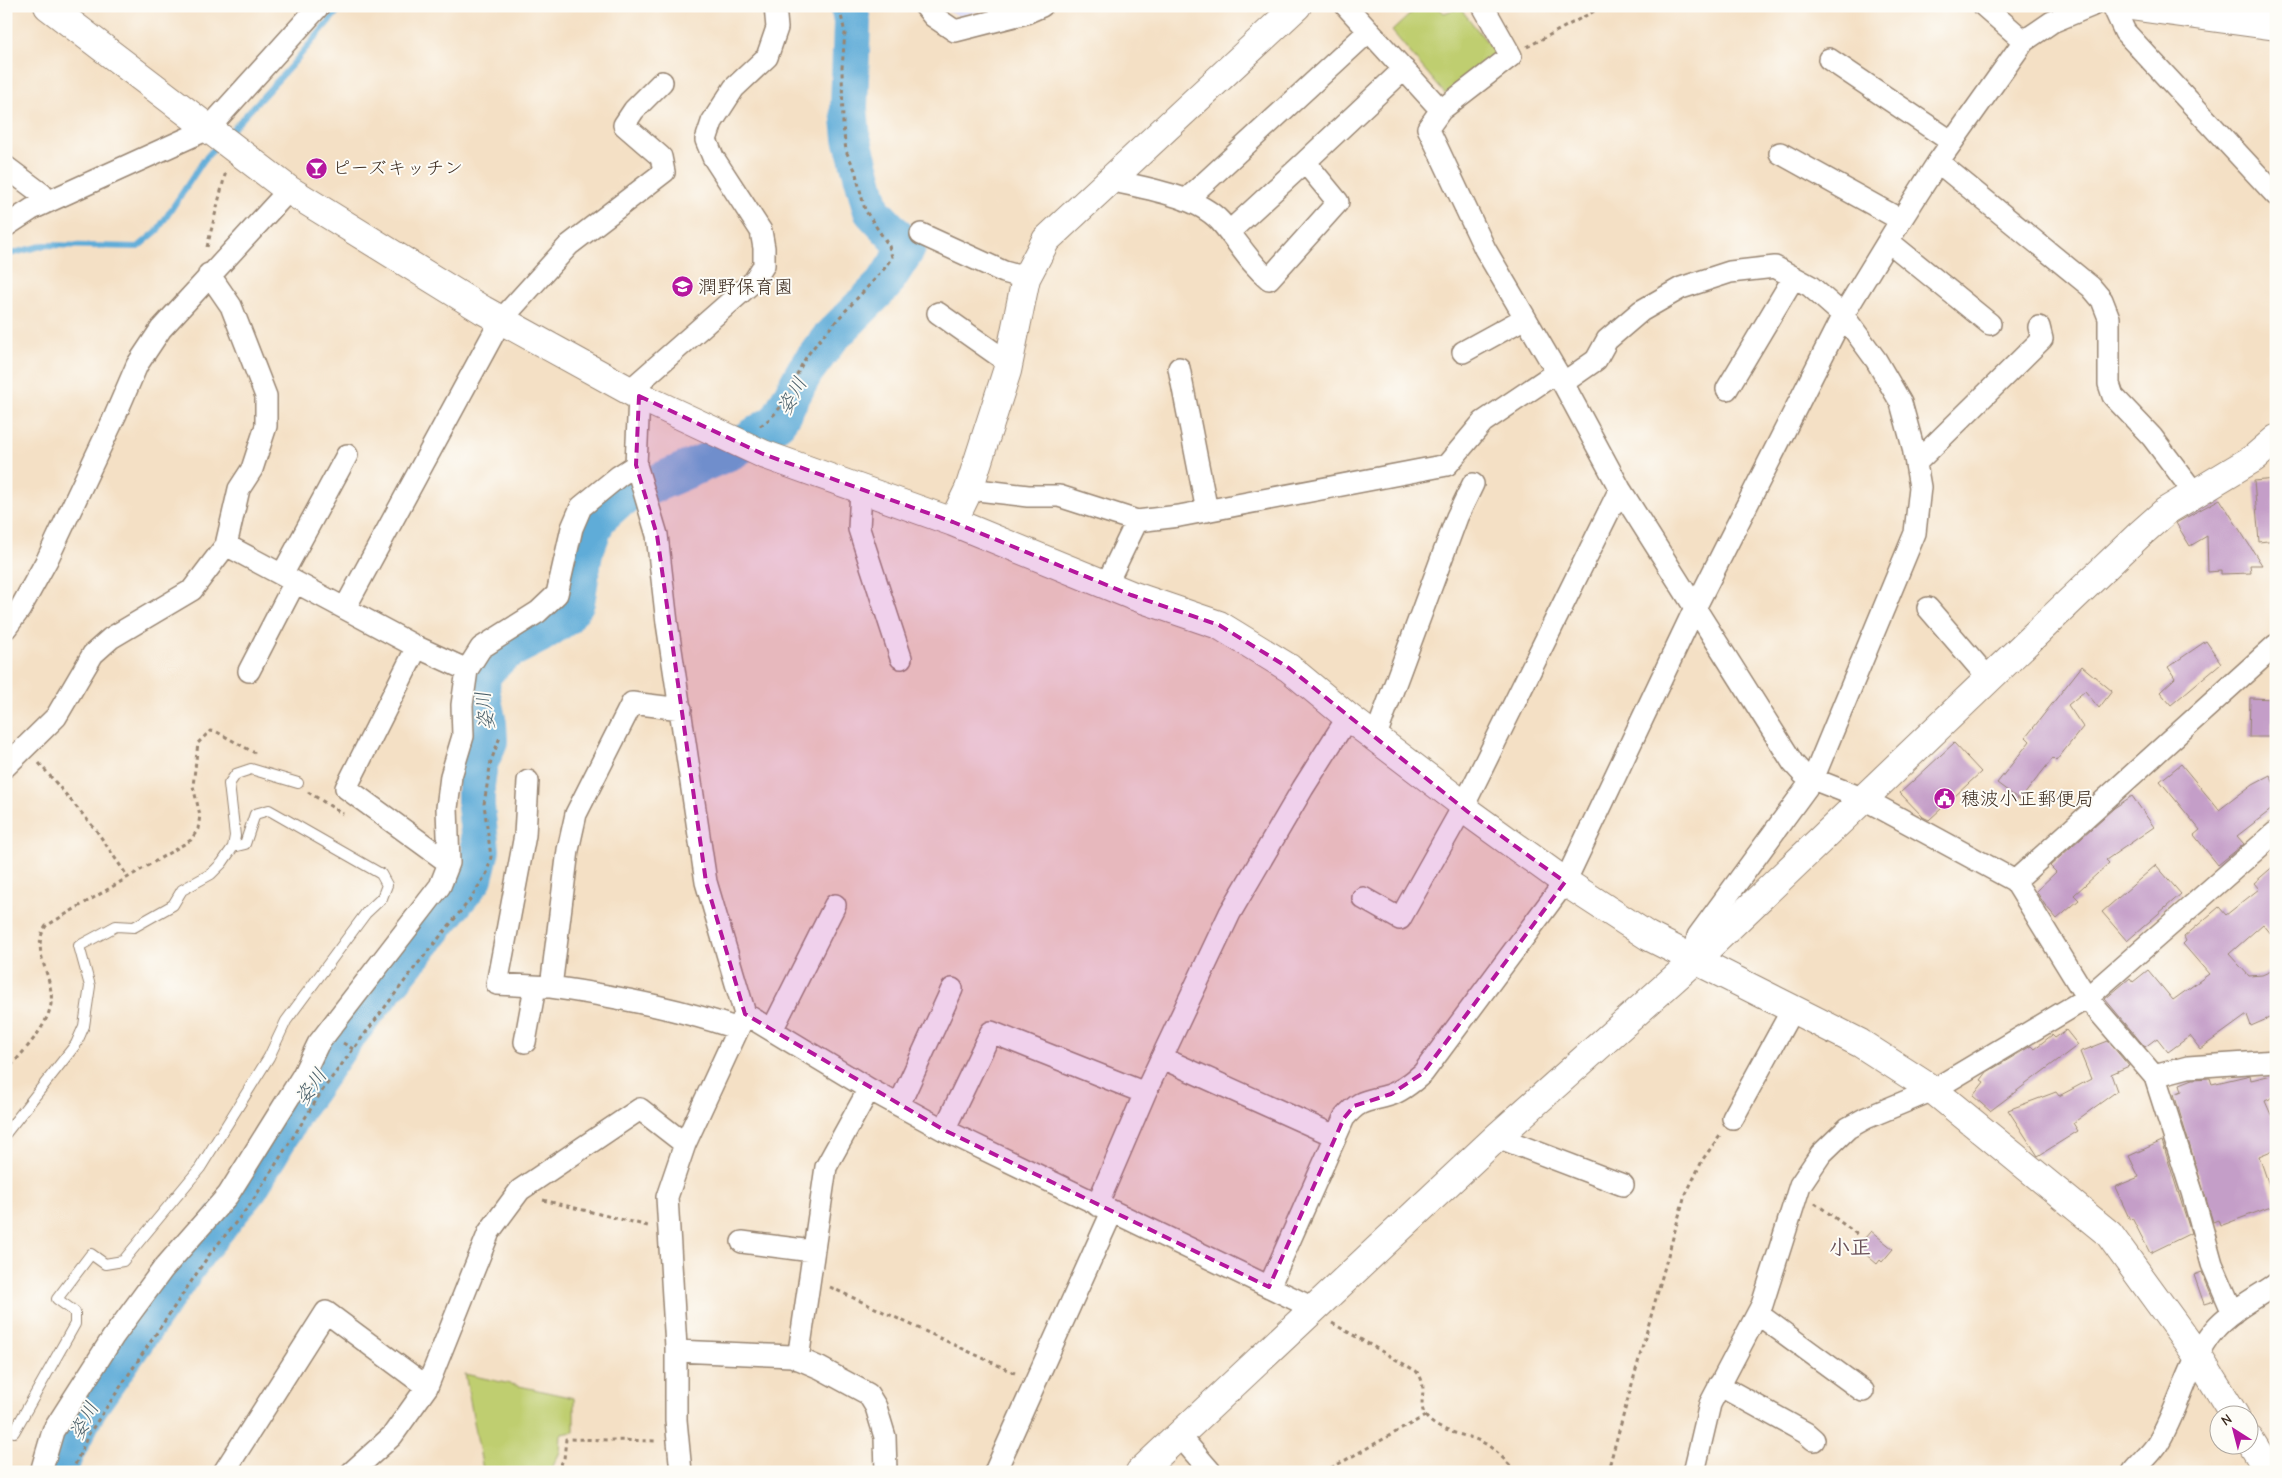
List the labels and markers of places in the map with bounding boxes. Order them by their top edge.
bar icon: ピーズキッチン [304,156,328,180]
place label: ピーズキッチン [332,157,463,179]
school or university icon: 潤野保育園 [670,275,694,299]
place label: 潤野保育園 [698,276,793,298]
public building icon: 穂波小正郵便局 [1933,787,1957,811]
place label: 穂波小正郵便局 [1961,788,2094,810]

